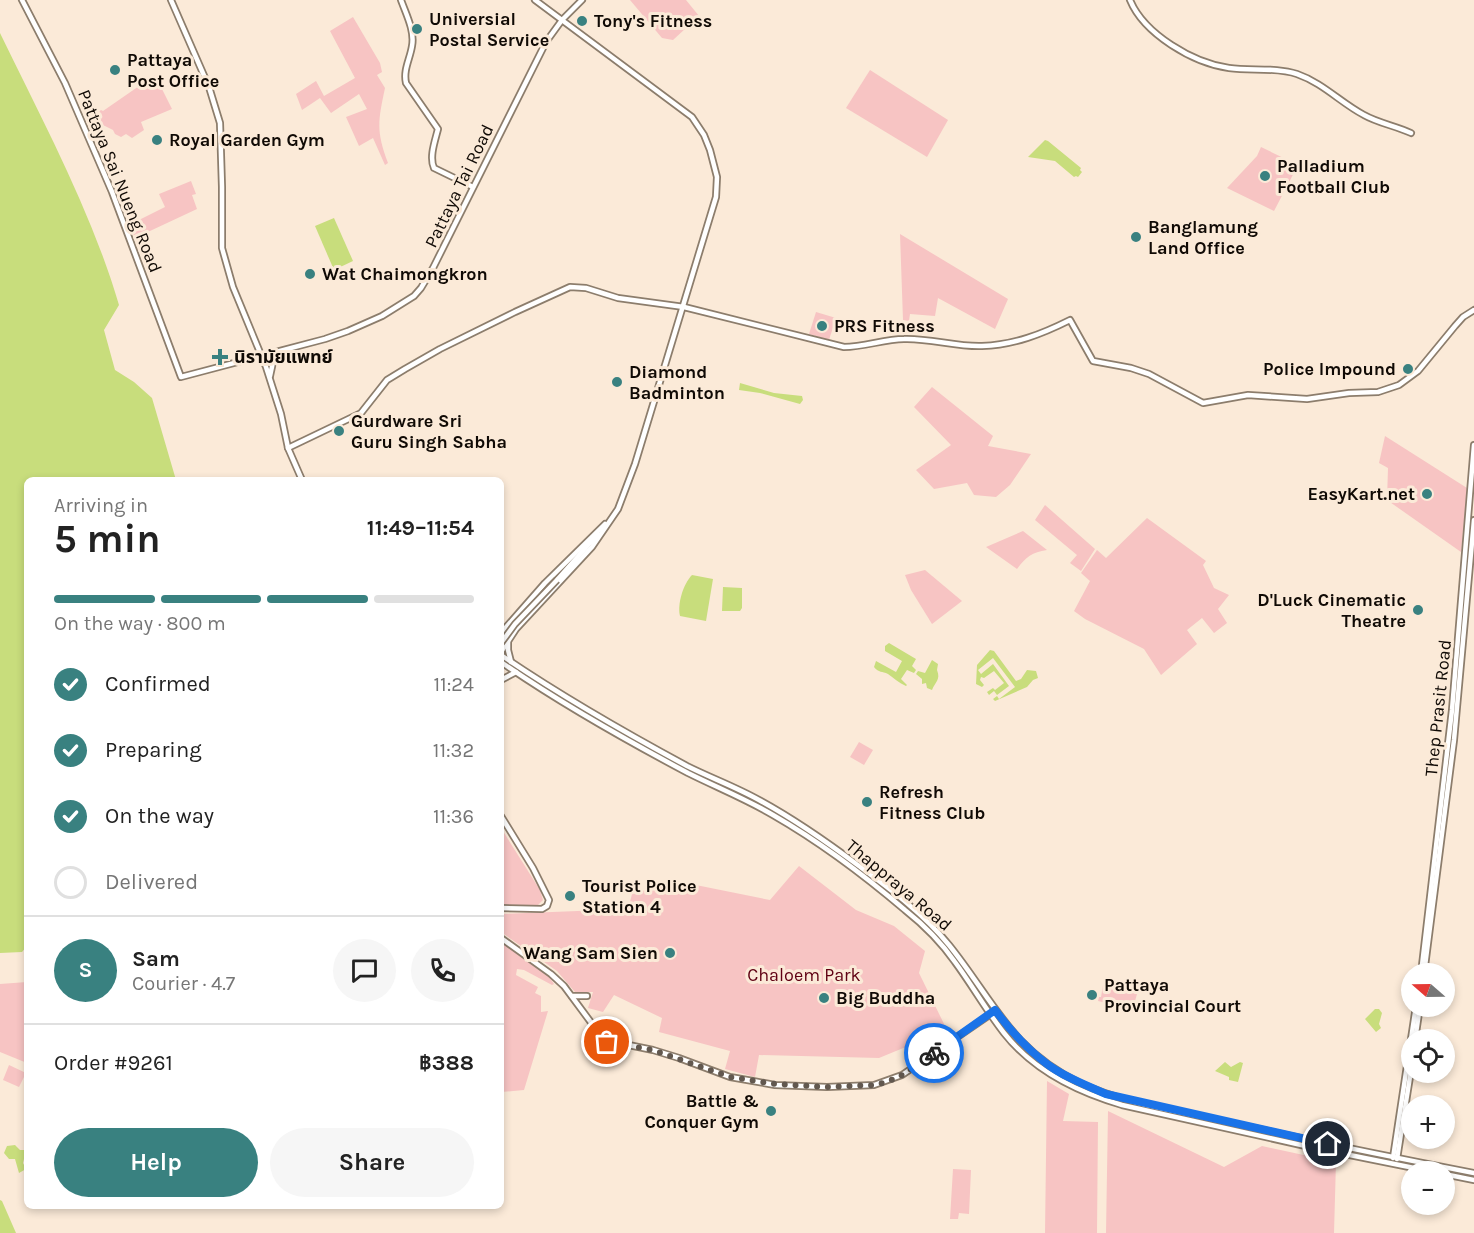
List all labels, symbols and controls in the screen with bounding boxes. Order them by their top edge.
place label: Universial Postal Service [429,8,549,51]
place label: Tony's Fitness [594,10,712,32]
marker: Tony's Fitness [575,14,589,28]
marker: Universial Postal Service [410,22,424,36]
place label: Pattaya Post Office [127,49,219,92]
marker: Pattaya Post Office [108,63,122,77]
street label: Pattaya Sai Nueng Road [73,86,167,276]
street label: Pattaya Tai Road [420,121,498,251]
place label: Royal Garden Gym [169,129,325,151]
marker: Royal Garden Gym [150,133,164,147]
place label: Palladium Football Club [1277,155,1390,198]
marker: Palladium Football Club [1258,169,1272,183]
place label: Banglamung Land Office [1148,216,1258,259]
marker: Banglamung Land Office [1129,230,1143,244]
place label: Wat Chaimongkron [322,263,488,285]
marker: Wat Chaimongkron [303,267,317,281]
place label: PRS Fitness [834,315,935,337]
marker: PRS Fitness [815,319,829,333]
place label: นิรามัยแพทย์ [234,346,333,368]
marker: นิรามัยแพทย์ [211,348,229,366]
place label: Police Impound [1263,358,1396,380]
place label: Diamond Badminton [629,361,725,404]
marker: Police Impound [1401,362,1415,376]
marker: Diamond Badminton [610,375,624,389]
place label: Gurdware Sri Guru Singh Sabha [351,410,507,453]
marker: Gurdware Sri Guru Singh Sabha [332,424,346,438]
place label: EasyKart.net [1307,483,1415,505]
marker: EasyKart.net [1420,487,1434,501]
text: Arriving in [54,494,148,517]
text: 11:49–11:54 [367,515,474,541]
text: 5 min [54,516,161,562]
place label: D'Luck Cinematic Theatre [1257,589,1406,632]
marker: D'Luck Cinematic Theatre [1411,603,1425,617]
text: On the way · 800 m [54,612,226,635]
street label: Thep Prasit Road [1420,638,1456,778]
icon: check [54,668,87,701]
text: Confirmed [105,671,211,697]
text: 11:24 [433,673,474,696]
icon: check [54,734,87,767]
text: Preparing [105,737,202,763]
text: 11:32 [433,739,474,762]
place label: Refresh Fitness Club [879,781,985,824]
marker: Refresh Fitness Club [860,795,874,809]
icon: check [54,800,87,833]
text: On the way [105,803,214,829]
text: 11:36 [433,805,474,828]
street label: Thappraya Road [842,834,956,936]
text: Delivered [105,869,198,895]
place label: Tourist Police Station 4 [582,875,697,918]
marker: Tourist Police Station 4 [563,889,577,903]
button: chat [333,939,396,1002]
button: phone [411,939,474,1002]
place label: Wang Sam Sien [523,942,658,964]
text: Sam [132,946,180,972]
marker: Wang Sam Sien [663,946,677,960]
text: S [78,957,93,983]
north arrow [1401,963,1455,1017]
map controls [1401,963,1455,1215]
park label: Chaloem Park [747,964,861,986]
text: Courier · 4.7 [132,972,235,995]
place label: Pattaya Provincial Court [1104,974,1241,1017]
place label: Big Buddha [836,987,935,1009]
marker: Pattaya Provincial Court [1085,988,1099,1002]
marker: Big Buddha [817,991,831,1005]
pin [581,1016,632,1067]
courier [904,1023,964,1083]
icon: bag [590,1025,623,1058]
button: locate [1401,1029,1455,1083]
icon: bike [918,1037,951,1070]
text: Order #9261 [54,1050,173,1076]
text: ฿388 [419,1050,474,1076]
place label: Battle & Conquer Gym [644,1090,759,1133]
button: + [1401,1095,1455,1149]
marker: Battle & Conquer Gym [764,1104,778,1118]
pin [1302,1118,1353,1169]
icon: home [1311,1127,1344,1160]
button: Help [54,1128,258,1197]
button: Share [270,1128,474,1197]
button: − [1401,1161,1455,1215]

